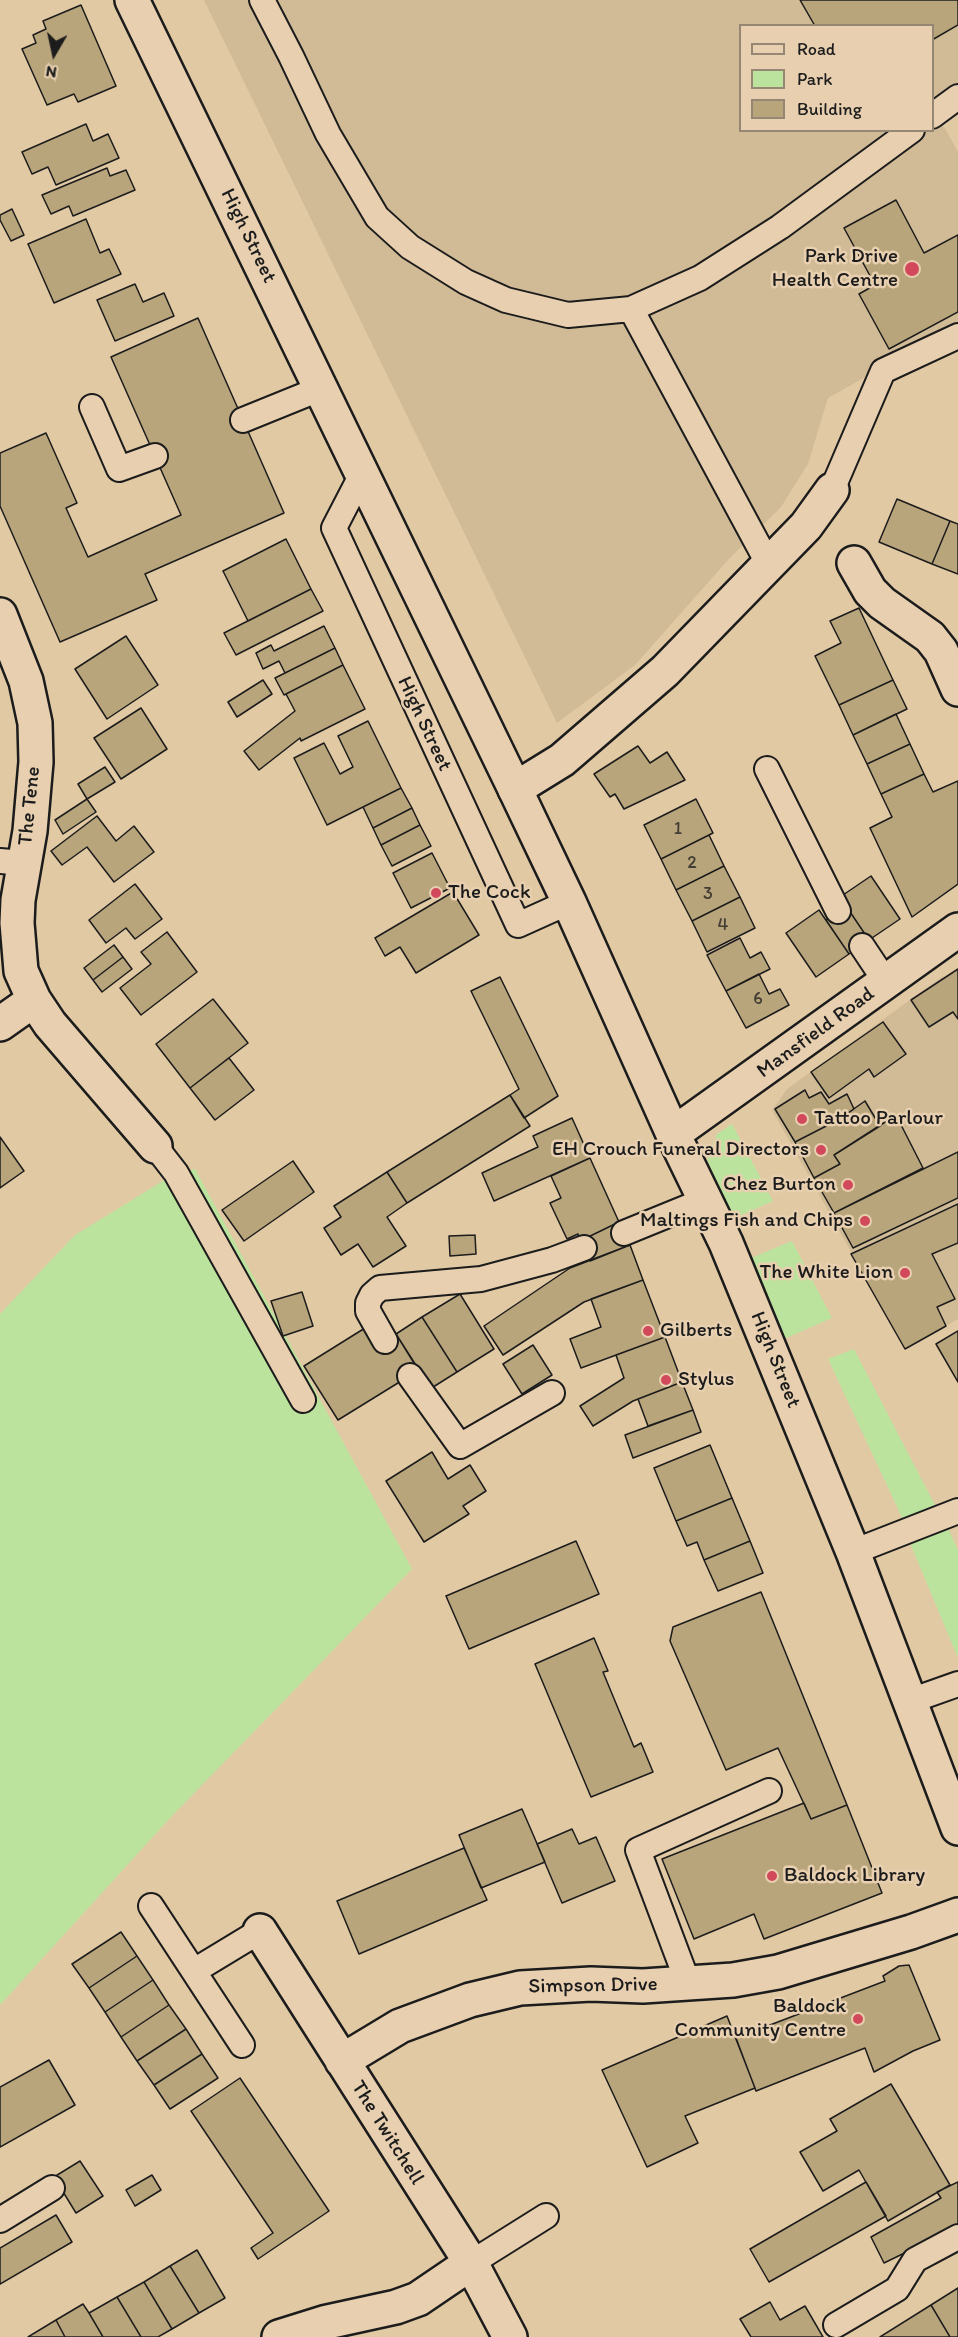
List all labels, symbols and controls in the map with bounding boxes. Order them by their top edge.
north arrow [24,24,84,84]
legend [739,24,934,132]
text: Road [797,38,836,60]
text: N [44,62,58,83]
text: Park [797,68,832,90]
text: Building [797,98,862,120]
street label: High Street [214,185,282,287]
place label: Park Drive Health Centre [772,244,898,294]
marker: Park Drive Health Centre [903,260,921,278]
street label: High Street [391,673,457,775]
street label: The Tene [13,765,47,847]
house number: 1 [674,818,682,840]
house number: 2 [687,852,697,874]
place label: The Cock [448,880,531,906]
house number: 3 [703,883,713,905]
marker: The Cock [429,886,443,900]
house number: 4 [718,914,728,936]
street label: Mansfield Road [752,982,880,1084]
house number: 6 [753,988,763,1010]
place label: Tattoo Parlour [814,1106,943,1132]
marker: Tattoo Parlour [795,1112,809,1126]
place label: EH Crouch Funeral Directors [552,1137,809,1163]
marker: EH Crouch Funeral Directors [814,1143,828,1157]
place label: Chez Burton [723,1172,836,1198]
marker: Chez Burton [841,1178,855,1192]
place label: Maltings Fish and Chips [640,1208,853,1234]
marker: Maltings Fish and Chips [858,1214,872,1228]
place label: The White Lion [759,1260,893,1286]
marker: The White Lion [898,1266,912,1280]
street label: High Street [744,1308,806,1412]
place label: Gilberts [660,1318,732,1344]
marker: Gilberts [641,1324,655,1338]
place label: Stylus [678,1367,734,1393]
marker: Stylus [659,1373,673,1387]
place label: Baldock Library [784,1863,925,1889]
marker: Baldock Library [765,1869,779,1883]
street label: Simpson Drive [528,1972,658,2000]
place label: Baldock Community Centre [674,1994,846,2044]
marker: Baldock Community Centre [851,2012,865,2026]
street label: The Twitchell [345,2076,429,2190]

